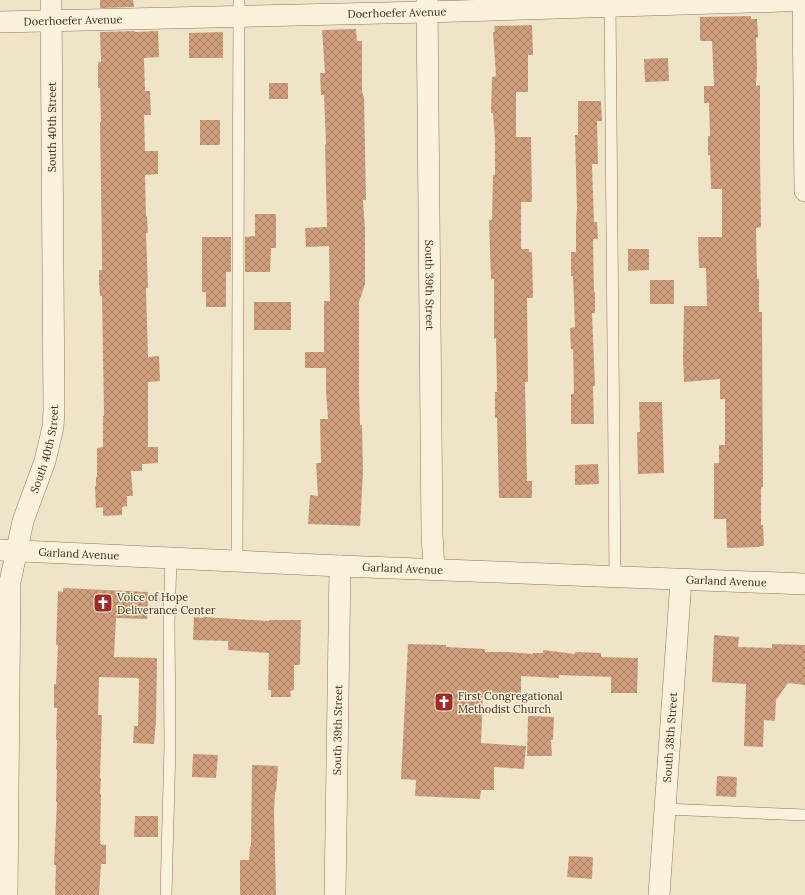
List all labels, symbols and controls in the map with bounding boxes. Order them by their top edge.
street label: Doerhoefer Avenue [347,4,447,21]
street label: Doerhoefer Avenue [23,12,123,28]
street label: South 40th Street [45,81,59,172]
street label: South 39th Street [422,240,437,331]
street label: South 40th Street [27,404,61,495]
street label: Garland Avenue [38,545,120,563]
street label: Garland Avenue [362,560,443,577]
street label: Garland Avenue [686,572,767,590]
place label: Voice of Hope Deliverance Center [116,590,216,617]
church icon: Voice of Hope Deliverance Center [92,592,114,614]
street label: South 39th Street [330,684,345,775]
place label: First Congregational Methodist Church [458,689,562,716]
church icon: First Congregational Methodist Church [433,691,455,713]
street label: South 38th Street [660,691,680,783]

